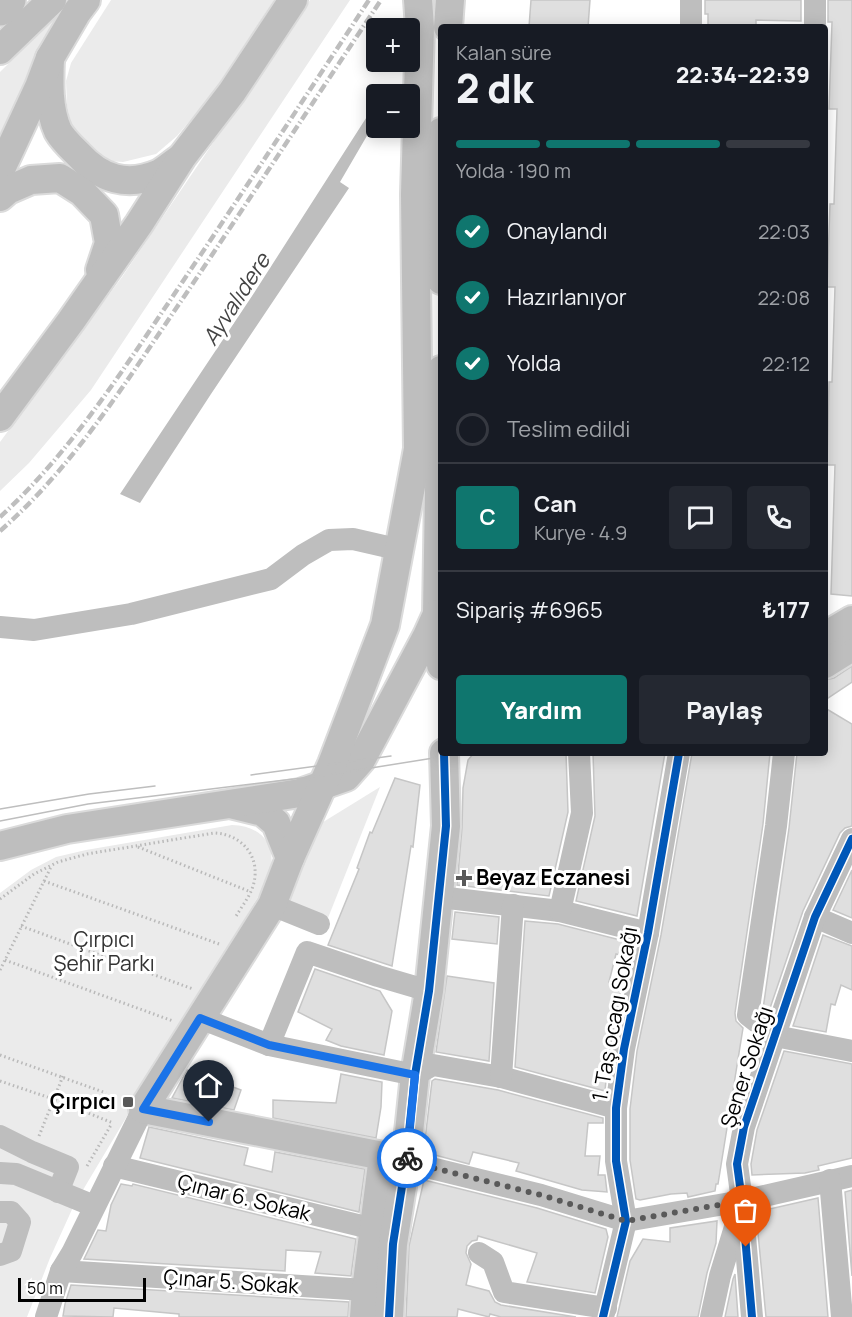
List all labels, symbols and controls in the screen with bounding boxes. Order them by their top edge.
map controls [366,18,420,138]
button: + [366,18,420,72]
text: Kalan süre [456,39,552,66]
text: 22:34–22:39 [676,60,810,90]
text: 2 dk [456,61,533,115]
button: − [366,84,420,138]
text: Yolda · 190 m [456,157,571,184]
icon: check [456,215,489,248]
text: Onaylandı [507,216,608,246]
text: 22:03 [758,218,810,245]
water label: Ayvalıdere [195,246,277,351]
icon: check [456,281,489,314]
text: Hazırlanıyor [507,282,627,312]
text: 22:08 [757,284,810,311]
icon: check [456,347,489,380]
text: Yolda [507,348,561,378]
text: 22:12 [762,350,810,377]
text: Teslim edildi [507,414,630,444]
button: chat [669,486,732,549]
button: phone [747,486,810,549]
text: Can [534,489,577,519]
text: C [479,502,496,532]
text: Kurye · 4.9 [534,519,627,546]
text: Sipariş #6965 [456,595,603,625]
text: ₺177 [762,595,810,625]
button: Yardım [456,675,627,744]
button: Paylaş [639,675,810,744]
place label: Beyaz Eczanesi [476,863,630,891]
marker: Beyaz Eczanesi [457,871,471,885]
street label: 1. Taş ocagı Sokağı [585,924,643,1103]
park label: Çırpıcı Şehir Parkı [53,925,155,977]
street label: Şener Sokağı [713,1002,779,1131]
pin [183,1060,234,1122]
icon: home [192,1069,225,1102]
place label: Çırpıcı [50,1087,116,1115]
marker: Çırpıcı [121,1095,135,1109]
courier [377,1128,437,1188]
icon: bike [391,1142,424,1175]
street label: Çınar 6. Sokak [175,1167,314,1227]
pin [720,1185,771,1247]
icon: bag [729,1194,762,1227]
street label: Çınar 5. Sokak [163,1262,300,1300]
scale bar [18,1275,146,1302]
text: 50 m [27,1277,63,1299]

